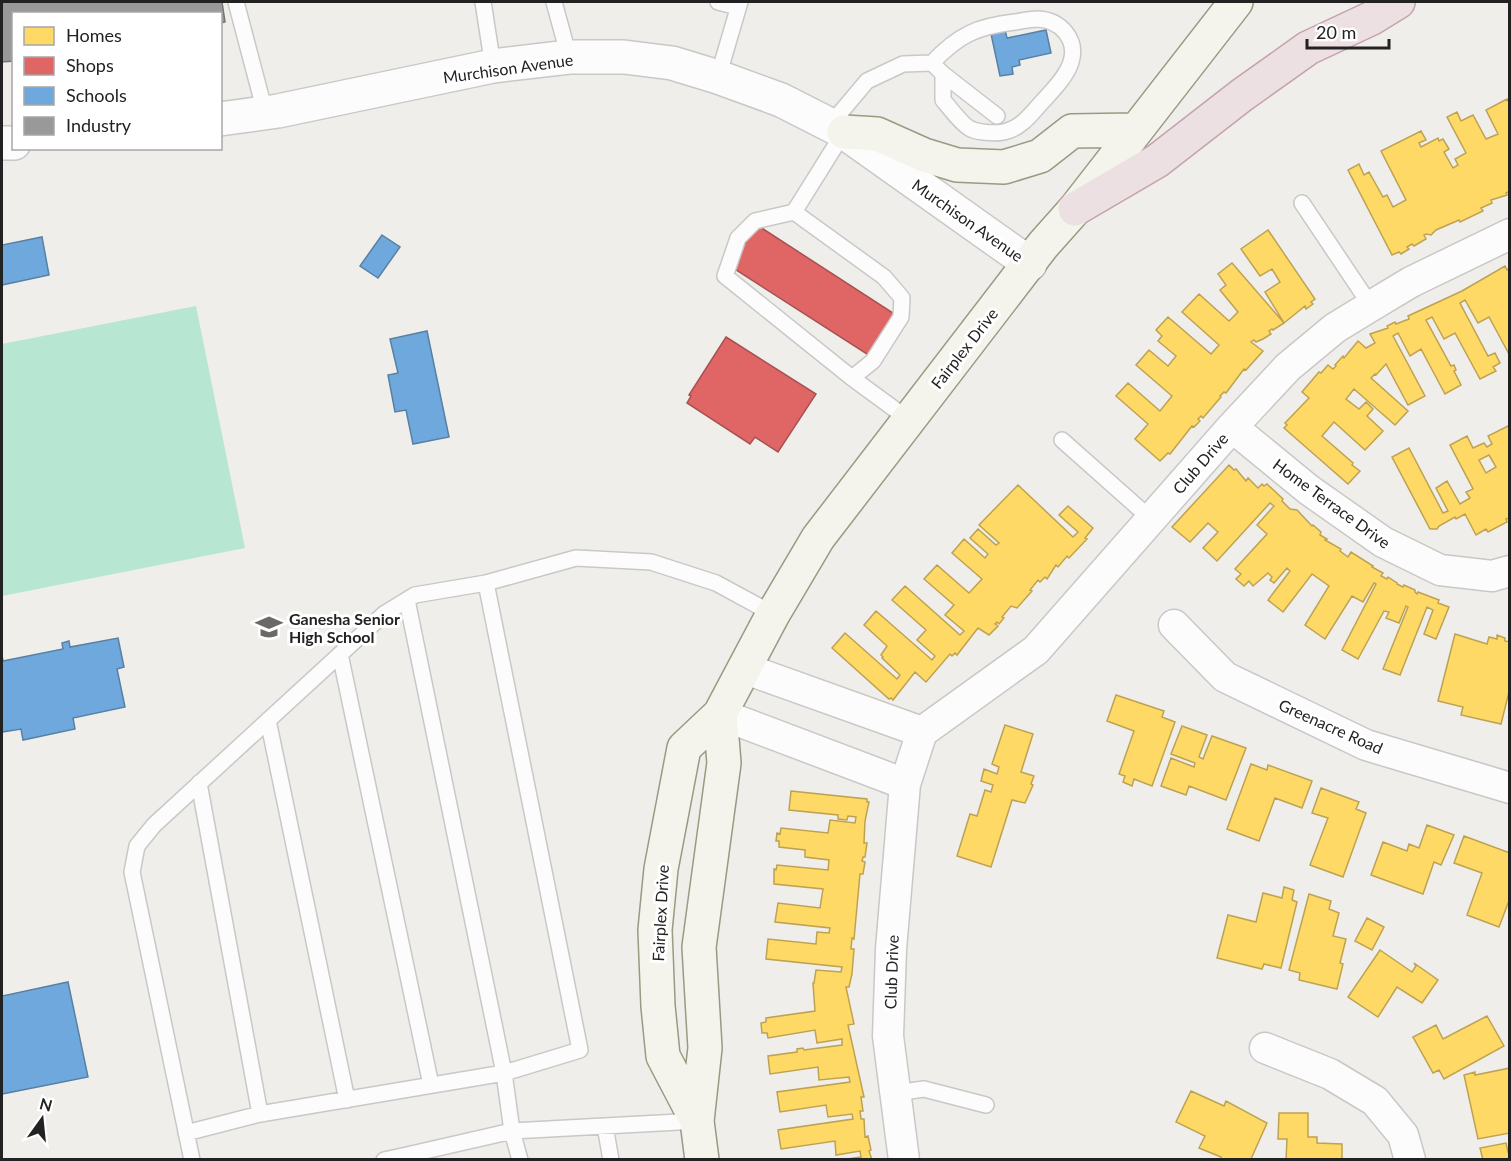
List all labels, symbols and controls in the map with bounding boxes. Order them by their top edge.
legend [12,12,222,150]
scale bar [1307,12,1390,50]
text: 20 m [1316,21,1356,43]
text: Homes [66,24,122,46]
street label: Murchison Avenue [442,49,574,87]
text: Shops [66,54,114,76]
text: Schools [66,84,127,106]
text: Industry [66,114,132,136]
street label: Murchison Avenue [909,175,1027,265]
street label: Fairplex Drive [927,304,1001,392]
street label: Club Drive [1168,429,1232,497]
street label: Home Terrace Drive [1270,454,1394,552]
place label: Ganesha Senior High School [289,609,400,646]
school or university icon: Ganesha Senior High School [254,612,284,642]
street label: Greenacre Road [1276,695,1386,757]
street label: Fairplex Drive [648,864,672,962]
street label: Club Drive [880,934,902,1010]
north arrow [12,1089,72,1149]
text: N [38,1093,54,1115]

